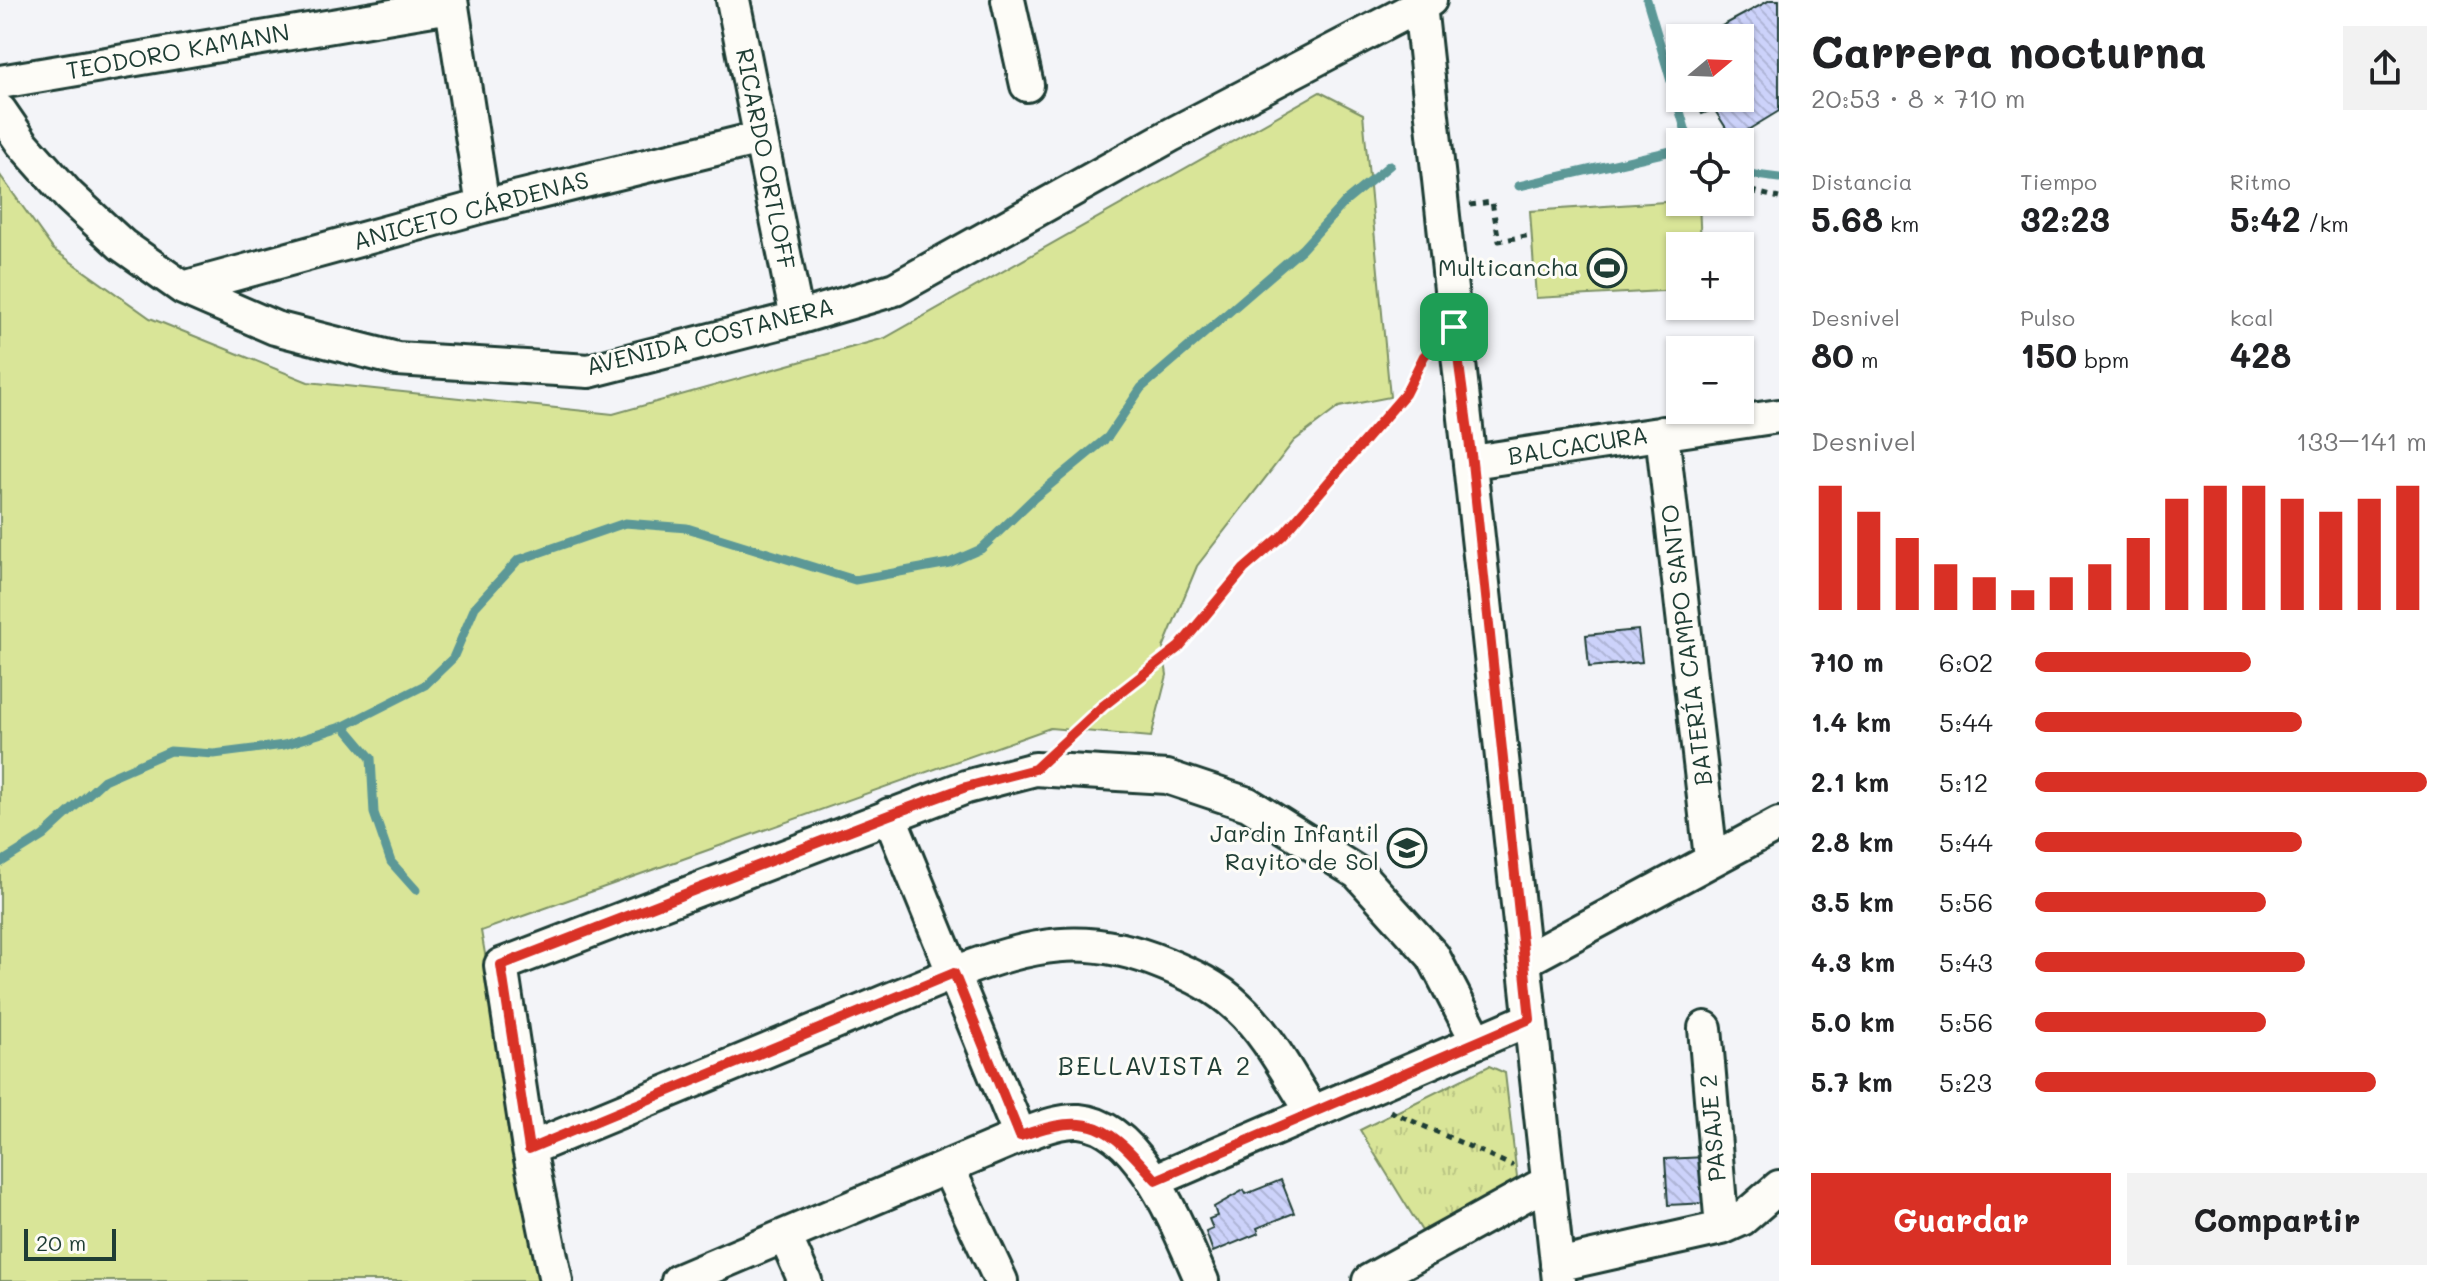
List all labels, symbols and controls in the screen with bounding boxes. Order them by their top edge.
street label: TEODORO KAMANN [64,16,292,85]
text: Carrera nocturna [1811,22,2207,79]
north arrow [1666,24,1754,112]
map controls [1666,24,1754,424]
button: share [2343,26,2427,110]
street label: RICARDO ORTLOFF [730,46,803,272]
text: 20:53 · 8 × 710 m [1811,81,2026,115]
button: locate [1666,128,1754,216]
street label: ANICETO CÁRDENAS [349,163,592,256]
text: Distancia [1811,167,1913,196]
text: Tiempo [2020,167,2097,196]
text: Ritmo [2230,167,2291,196]
text: 5.68 [1811,196,1883,241]
text: 32:23 [2020,196,2110,241]
text: 5:42 [2230,196,2301,241]
text: km [1883,209,1919,238]
text: /km [2301,209,2349,238]
button: + [1666,232,1754,320]
sports icon: Multicancha [1586,247,1628,289]
place label: Multicancha [1438,251,1579,282]
street label: AVENIDA COSTANERA [583,290,837,381]
pin [1420,293,1488,361]
text: Desnivel [1811,303,1900,332]
text: Pulso [2020,303,2075,332]
text: kcal [2230,303,2274,332]
icon: arrive [1432,305,1476,349]
text: 80 [1811,332,1854,377]
text: 150 [2020,332,2077,377]
text: 428 [2230,332,2291,377]
button: − [1666,336,1754,424]
text: m [1854,345,1879,374]
text: bpm [2077,345,2129,374]
street label: BALCACURA [1505,418,1650,471]
text: Desnivel [1811,424,1916,458]
text: 133–141 m [2296,424,2427,458]
street label: BATERÍA CAMPO SANTO [1653,503,1718,788]
text: 710 m [1811,645,1884,679]
text: 6:02 [1939,645,1993,679]
text: 1.4 km [1811,705,1891,739]
text: 5:44 [1939,705,1993,739]
text: 2.1 km [1811,765,1889,799]
text: 5:12 [1939,765,1988,799]
place label: Jardin Infantil Rayito de Sol [1210,817,1379,876]
text: 2.8 km [1811,825,1894,859]
text: 5:44 [1939,825,1993,859]
school or university icon: Jardin Infantil Rayito de Sol [1386,827,1428,869]
text: 3.5 km [1811,885,1894,919]
text: 5:56 [1939,885,1993,919]
text: 4.3 km [1811,945,1895,979]
text: 5:43 [1939,945,1993,979]
text: 5.0 km [1811,1005,1895,1039]
text: 5:56 [1939,1005,1993,1039]
district label: BELLAVISTA 2 [1058,1048,1252,1082]
text: 5.7 km [1811,1065,1893,1099]
text: 5:23 [1939,1065,1992,1099]
street label: PASAJE 2 [1691,1073,1732,1183]
button: Guardar [1811,1173,2111,1265]
button: Compartir [2127,1173,2427,1265]
scale bar [24,1225,116,1261]
text: 20 m [36,1228,86,1257]

